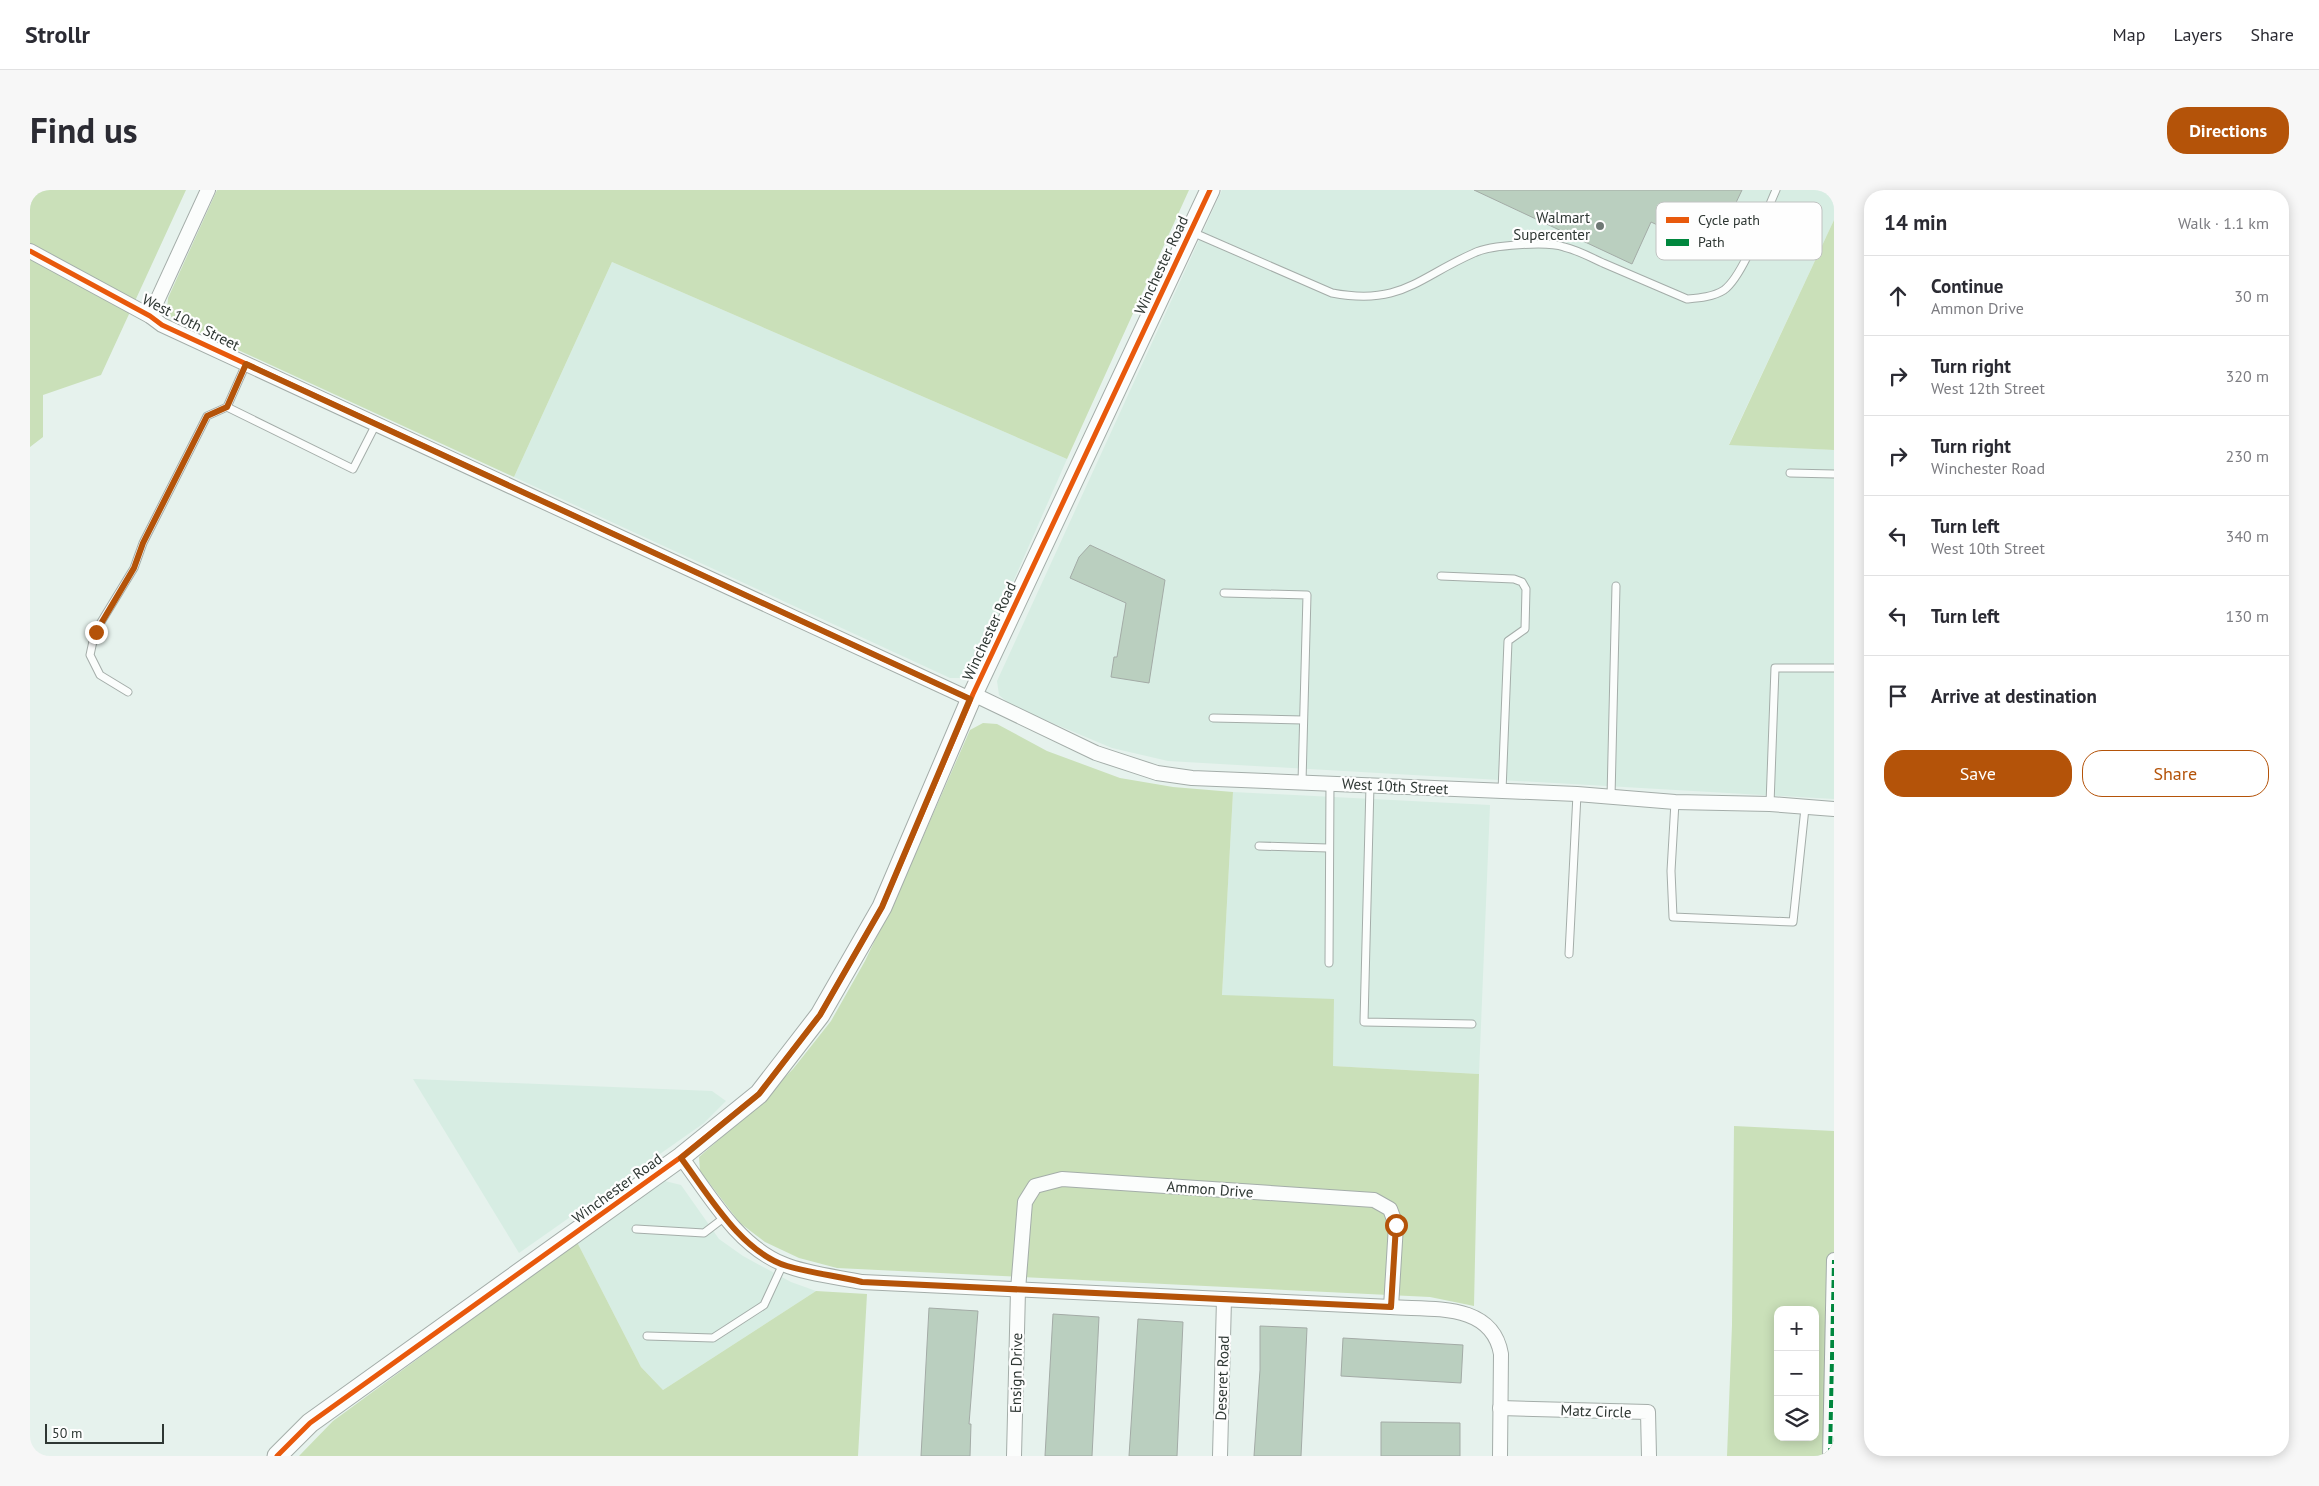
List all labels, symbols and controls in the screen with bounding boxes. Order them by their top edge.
text: Strollr [25,19,90,50]
text: Map [2113,23,2145,46]
text: Layers [2173,23,2222,46]
text: Share [2250,23,2294,46]
text: Find us [30,107,138,153]
button: Directions [2167,107,2289,154]
legend [1656,202,1822,260]
place label: Walmart Supercenter [1513,208,1590,244]
text: 14 min [1884,209,1947,236]
text: Cycle path [1698,211,1760,229]
street label: Winchester Road [1130,213,1192,317]
text: Walk · 1.1 km [2178,213,2269,233]
marker: Walmart Supercenter [1594,220,1606,232]
text: Path [1698,233,1725,251]
text: Continue [1931,274,2003,298]
icon: ahead [1884,282,1912,310]
text: 30 m [2234,286,2269,306]
street label: West 10th Street [139,289,243,355]
text: Ammon Drive [1931,298,2024,318]
text: Turn right [1931,354,2011,378]
icon: right [1884,362,1912,390]
text: 320 m [2226,366,2269,386]
text: West 12th Street [1931,378,2045,398]
text: Turn right [1931,434,2011,458]
icon: right [1884,442,1912,470]
text: 230 m [2226,446,2269,466]
text: Winchester Road [1931,458,2045,478]
text: Turn left [1931,514,2000,538]
icon: left [1884,522,1912,550]
text: 340 m [2226,526,2269,546]
text: West 10th Street [1931,538,2045,558]
street label: Winchester Road [958,579,1020,683]
icon: left [1884,602,1912,630]
text: Turn left [1931,604,2000,628]
text: 130 m [2226,606,2269,626]
route end [85,621,108,644]
icon: arrive [1884,682,1912,710]
text: Arrive at destination [1931,684,2097,708]
button: Save [1884,750,2072,797]
button: Share [2082,750,2269,797]
street label: West 10th Street [1341,774,1449,798]
street label: Winchester Road [568,1149,666,1227]
street label: Ammon Drive [1166,1176,1254,1202]
route start [1385,1214,1408,1237]
map controls [1774,1306,1819,1441]
button: + [1774,1306,1819,1351]
street label: Ensign Drive [1006,1333,1026,1413]
street label: Deseret Road [1211,1335,1233,1421]
button: − [1774,1351,1819,1396]
button: layers [1774,1396,1819,1441]
street label: Matz Circle [1560,1400,1632,1422]
scale bar [45,1421,164,1444]
text: 50 m [52,1424,82,1442]

